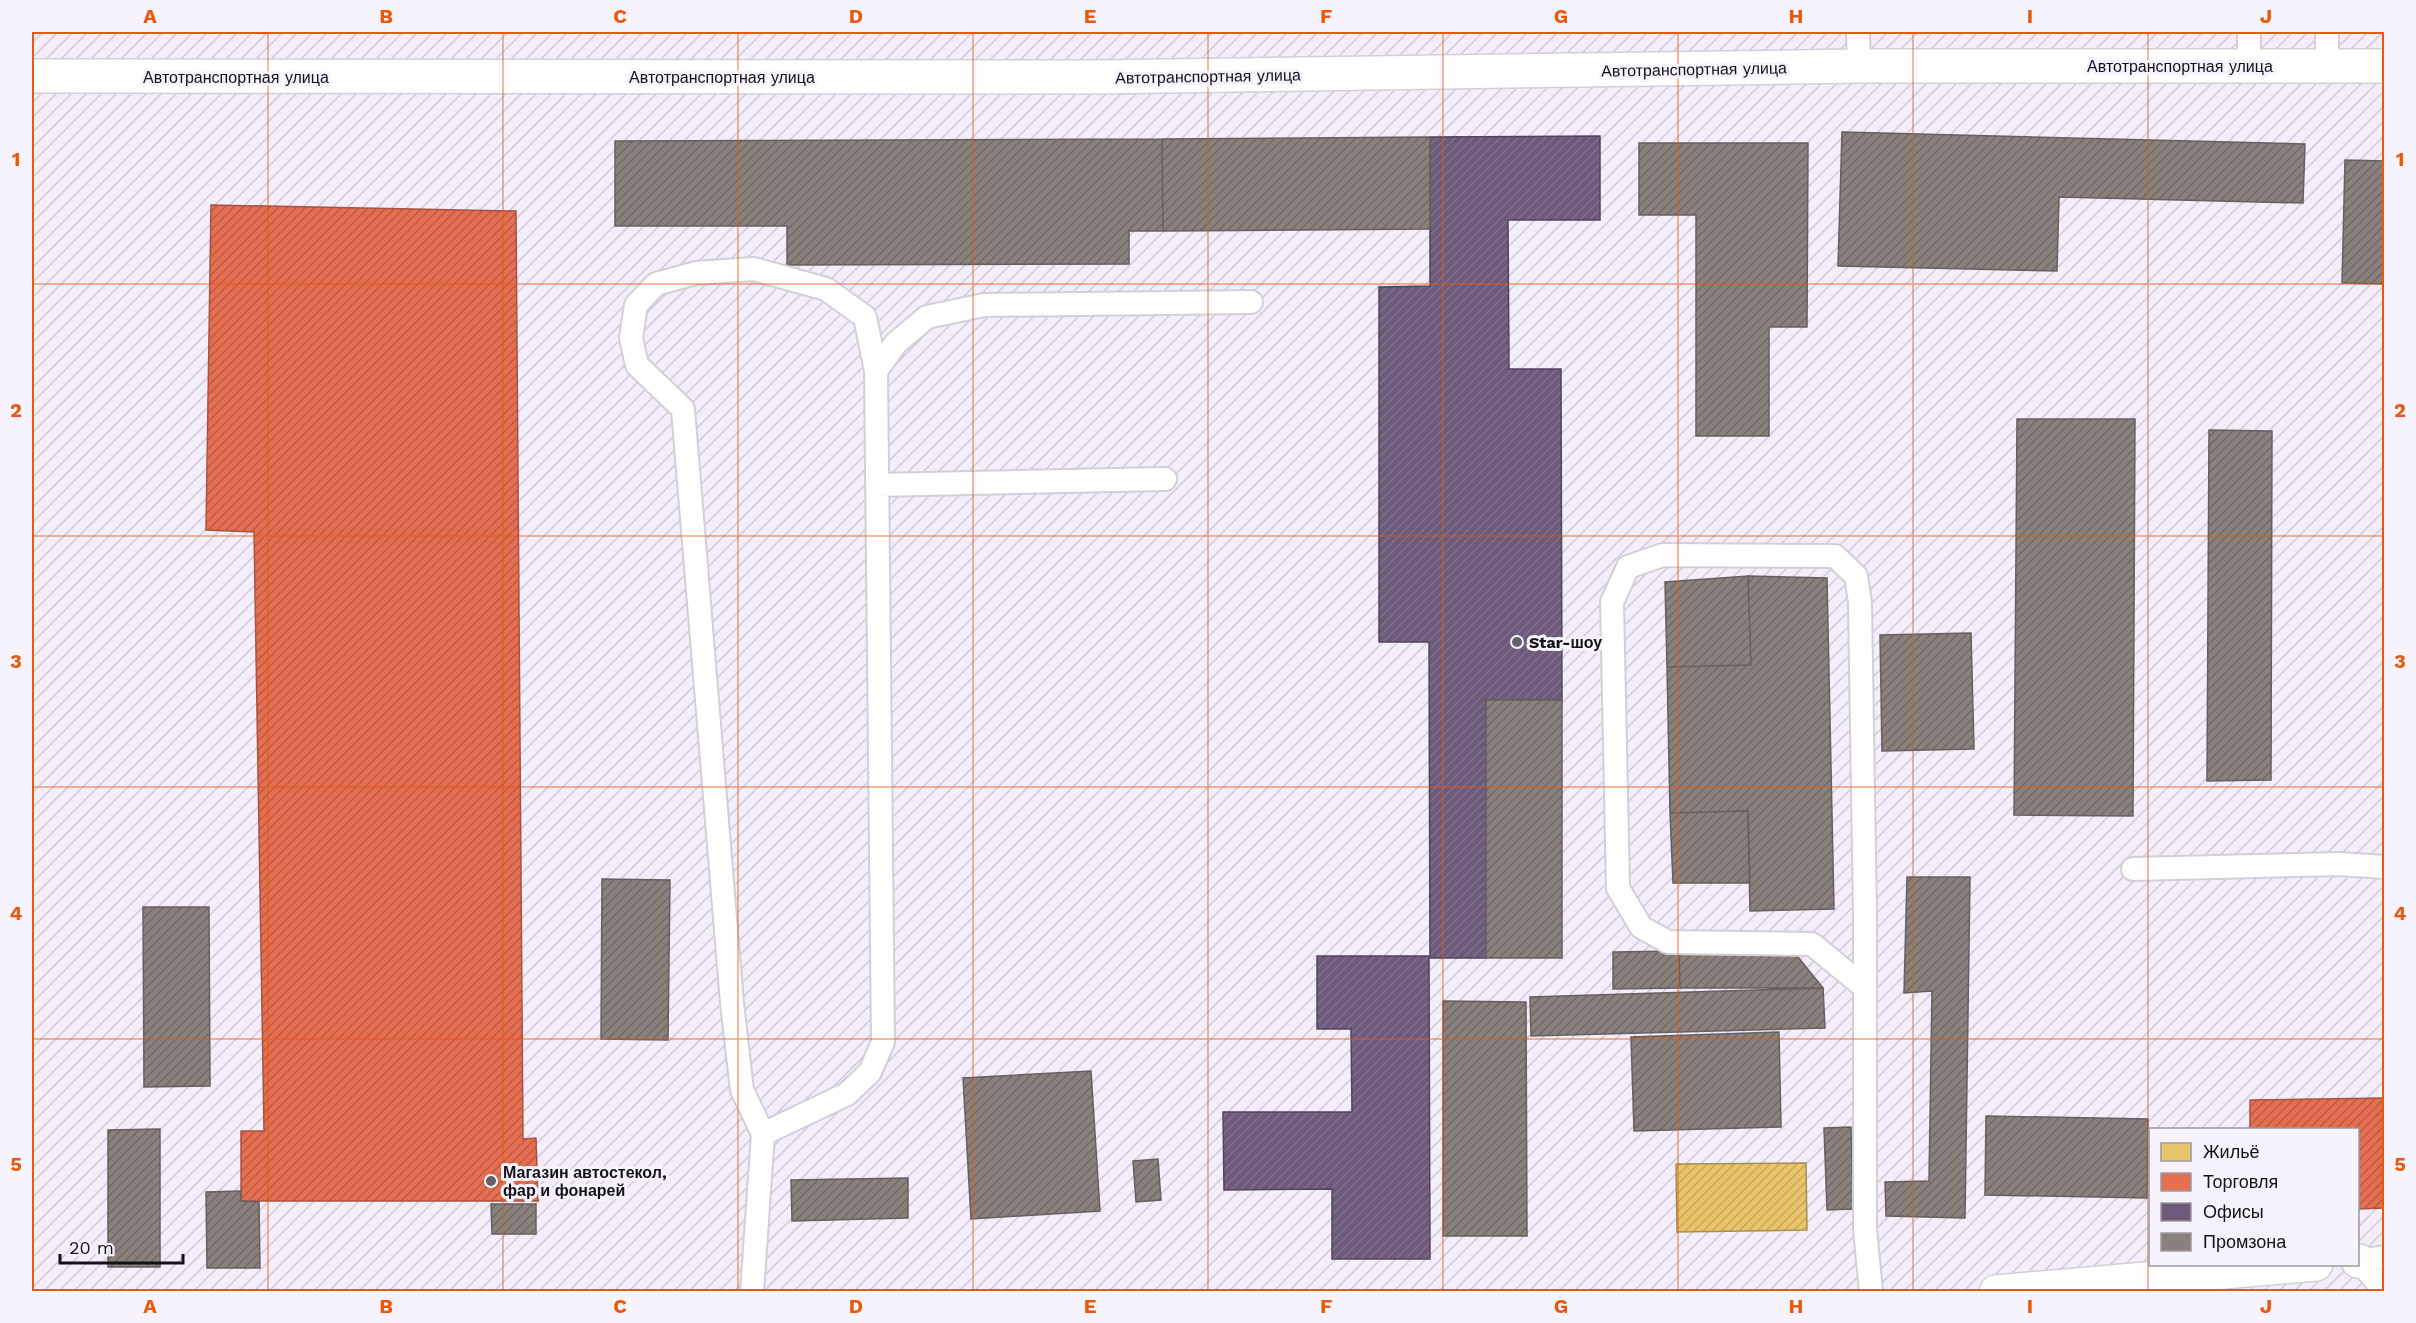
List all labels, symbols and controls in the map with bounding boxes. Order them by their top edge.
text: A [143,4,157,28]
text: B [379,4,393,28]
text: C [613,4,627,28]
text: D [849,4,863,28]
text: E [1084,4,1096,28]
text: F [1320,4,1332,28]
text: G [1554,4,1568,28]
text: H [1789,4,1803,28]
text: I [2027,4,2033,28]
text: J [2260,4,2272,28]
street label: Автотранспортная улица [2087,57,2273,76]
street label: Автотранспортная улица [1601,58,1787,81]
street label: Автотранспортная улица [1115,65,1301,88]
street label: Автотранспортная улица [143,68,329,87]
street label: Автотранспортная улица [629,68,815,87]
text: 1 [12,147,20,171]
text: 1 [2396,147,2404,171]
text: 2 [10,398,22,422]
text: 2 [2394,398,2406,422]
place label: Star-шоу [1529,633,1602,652]
marker: Star-шоу [1510,635,1524,649]
text: 3 [10,649,22,673]
text: 3 [2394,649,2406,673]
text: 4 [10,901,23,925]
text: 4 [2394,901,2407,925]
legend [2149,1128,2359,1266]
text: Жильё [2203,1141,2260,1162]
text: 5 [10,1152,22,1176]
text: 5 [2394,1152,2406,1176]
place label: Магазин автостекол, фар и фонарей [503,1163,667,1200]
text: Торговля [2203,1171,2278,1192]
marker: Магазин автостекол, фар и фонарей [484,1174,498,1188]
text: Офисы [2203,1201,2264,1222]
scale bar [60,1227,183,1265]
text: Промзона [2203,1231,2287,1252]
text: 20 m [69,1237,114,1258]
text: A [143,1294,157,1318]
text: B [379,1294,393,1318]
text: C [613,1294,627,1318]
text: D [849,1294,863,1318]
text: E [1084,1294,1096,1318]
text: F [1320,1294,1332,1318]
text: G [1554,1294,1568,1318]
text: H [1789,1294,1803,1318]
text: I [2027,1294,2033,1318]
text: J [2260,1294,2272,1318]

